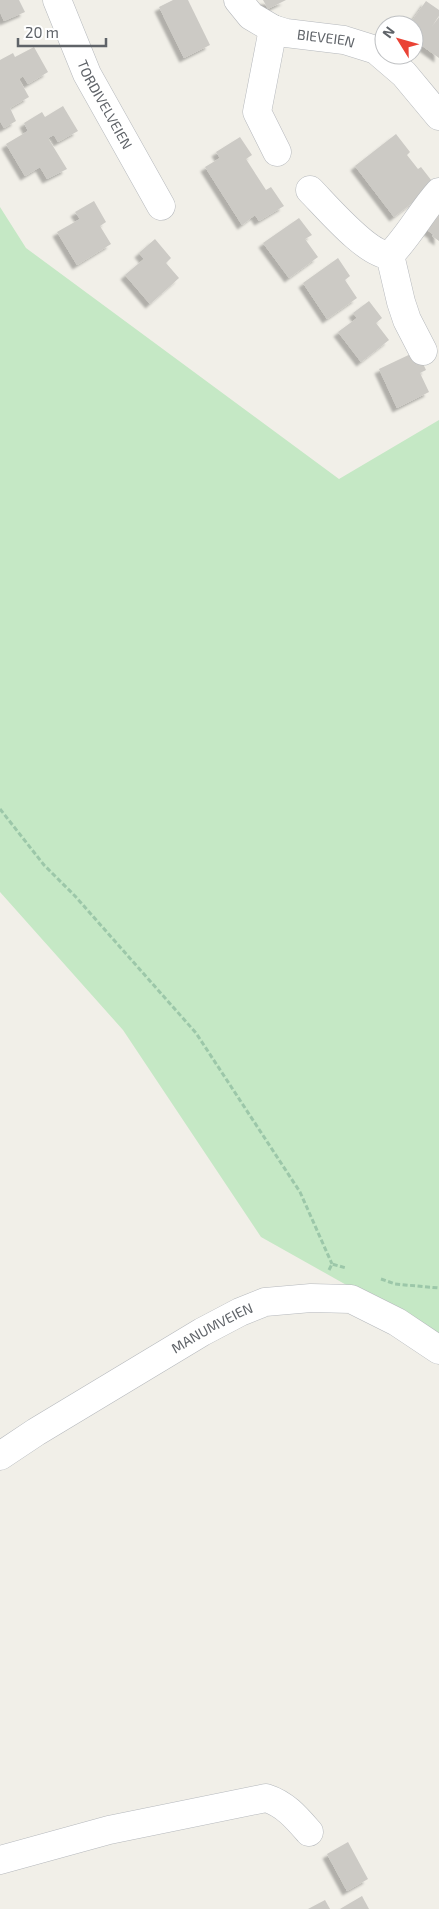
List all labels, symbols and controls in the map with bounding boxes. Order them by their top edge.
scale bar [18,15,105,47]
north arrow [374,15,424,65]
text: 20 m [25,23,59,41]
text: N [378,23,398,41]
street label: BIEVEIEN [296,25,357,51]
street label: TORDIVELVEIEN [74,57,136,152]
street label: MANUMVEIEN [168,1299,255,1356]

